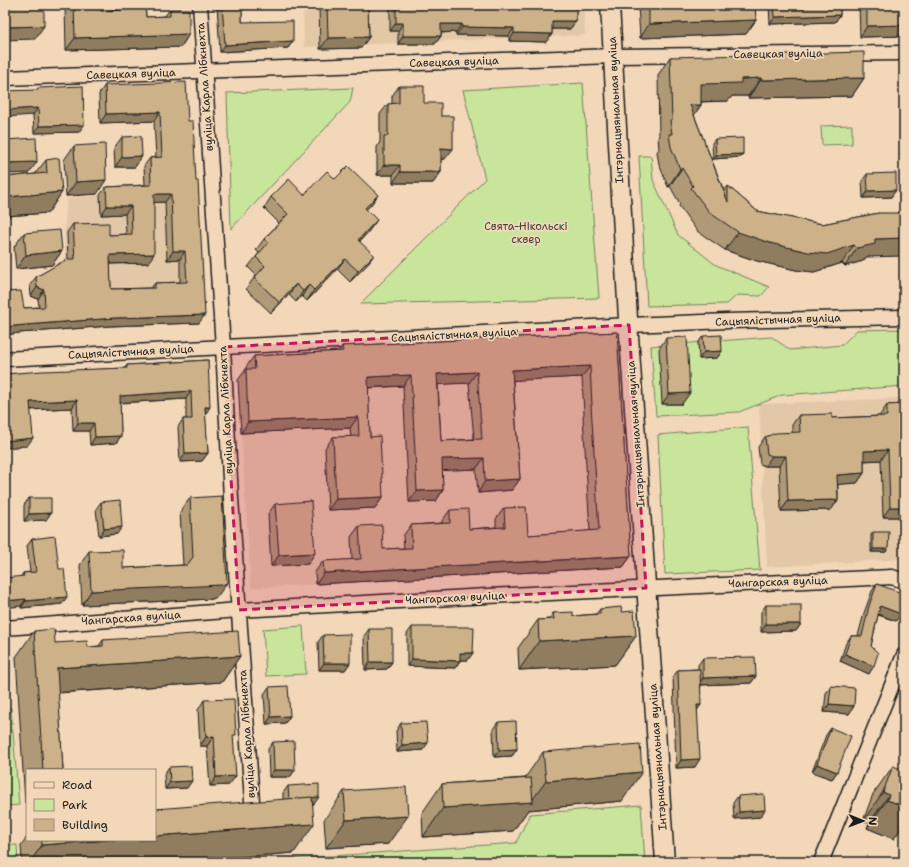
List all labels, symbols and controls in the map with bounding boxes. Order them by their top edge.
street label: вуліца Карла Лібкнехта [193,22,217,152]
street label: Інтэрнацыянальная вуліца [605,36,627,184]
street label: Савецкая вуліца [733,46,823,62]
street label: Савецкая вуліца [409,53,499,71]
street label: Савецкая вуліца [86,65,176,83]
park label: Свята-Нікольскі сквер [484,219,568,247]
street label: Сацыялістычная вуліца [715,310,841,330]
street label: Сацыялістычная вуліца [391,324,517,346]
street label: Сацыялістычная вуліца [68,341,194,363]
street label: вуліца Карла Лібкнехта [215,345,237,475]
street label: Інтэрнацыянальная вуліца [623,360,649,508]
street label: Чангарская вуліца [728,573,828,591]
street label: Чангарская вуліца [405,588,505,608]
street label: Чангарская вуліца [81,607,181,629]
street label: вуліца Карла Лібкнехта [235,669,259,799]
street label: Інтэрнацыянальная вуліца [645,683,671,831]
legend [26,769,156,841]
text: Road [62,777,93,793]
text: Park [62,797,88,813]
north arrow [843,801,883,841]
text: Building [62,817,108,833]
text: N [865,817,880,826]

